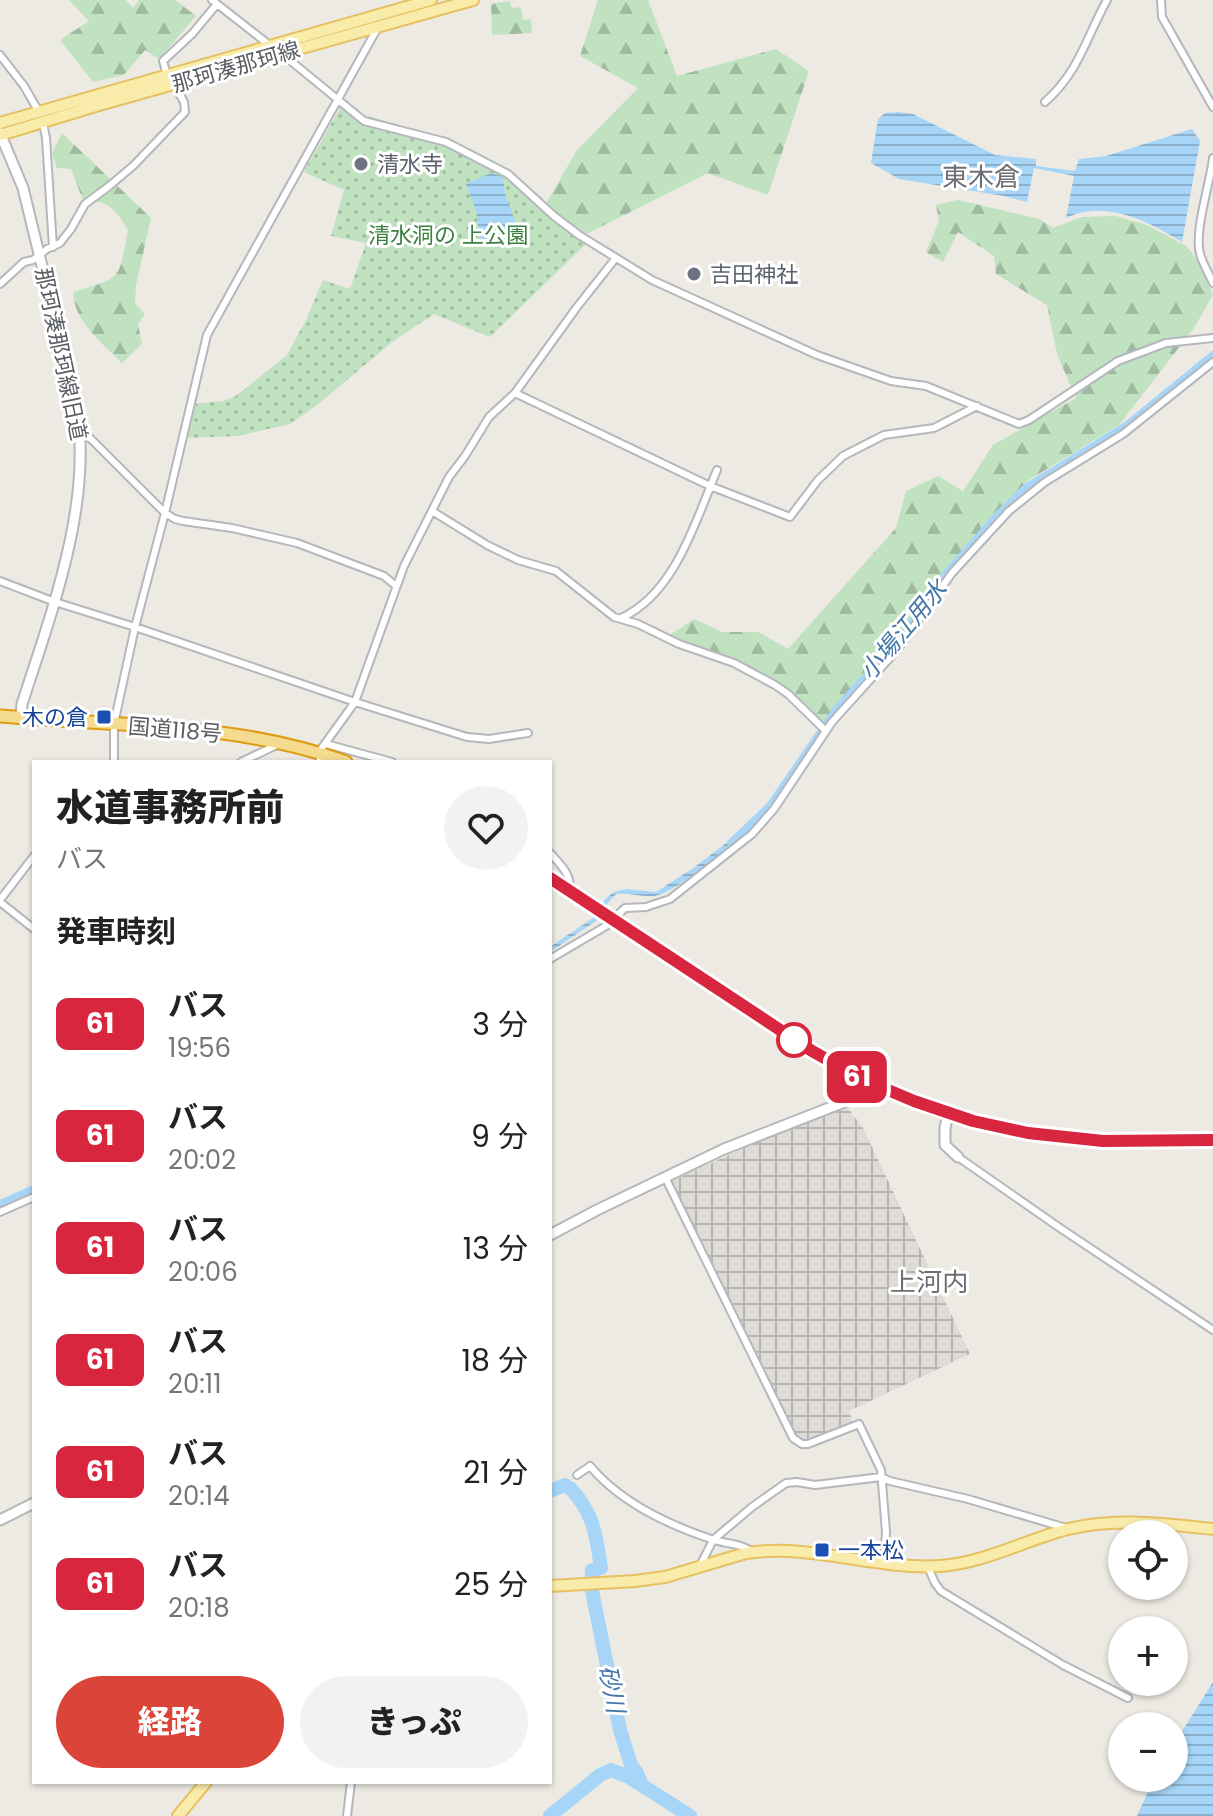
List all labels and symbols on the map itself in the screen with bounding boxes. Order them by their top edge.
street label: 那珂湊那珂線 [168,34,304,100]
place label: 清水寺 [377,149,443,180]
marker: 清水寺 [352,155,370,173]
district label: 東木倉 [942,159,1020,195]
park label: 清水洞の 上公園 [368,220,528,251]
place label: 吉田神社 [710,259,798,290]
street label: 那珂湊那珂線旧道 [28,265,94,443]
marker: 吉田神社 [685,265,703,283]
water label: 小場江用水 [852,571,956,687]
place label: 木の倉 [22,702,88,733]
marker: 木の倉 [95,708,113,726]
street label: 国道118号 [127,710,223,750]
unlabelled marker [777,1023,811,1057]
line badge: 61 [821,1051,893,1103]
district label: 上河内 [890,1264,968,1300]
place label: 一本松 [838,1535,904,1566]
marker: 一本松 [813,1541,831,1559]
water label: 砂川 [591,1662,633,1719]

